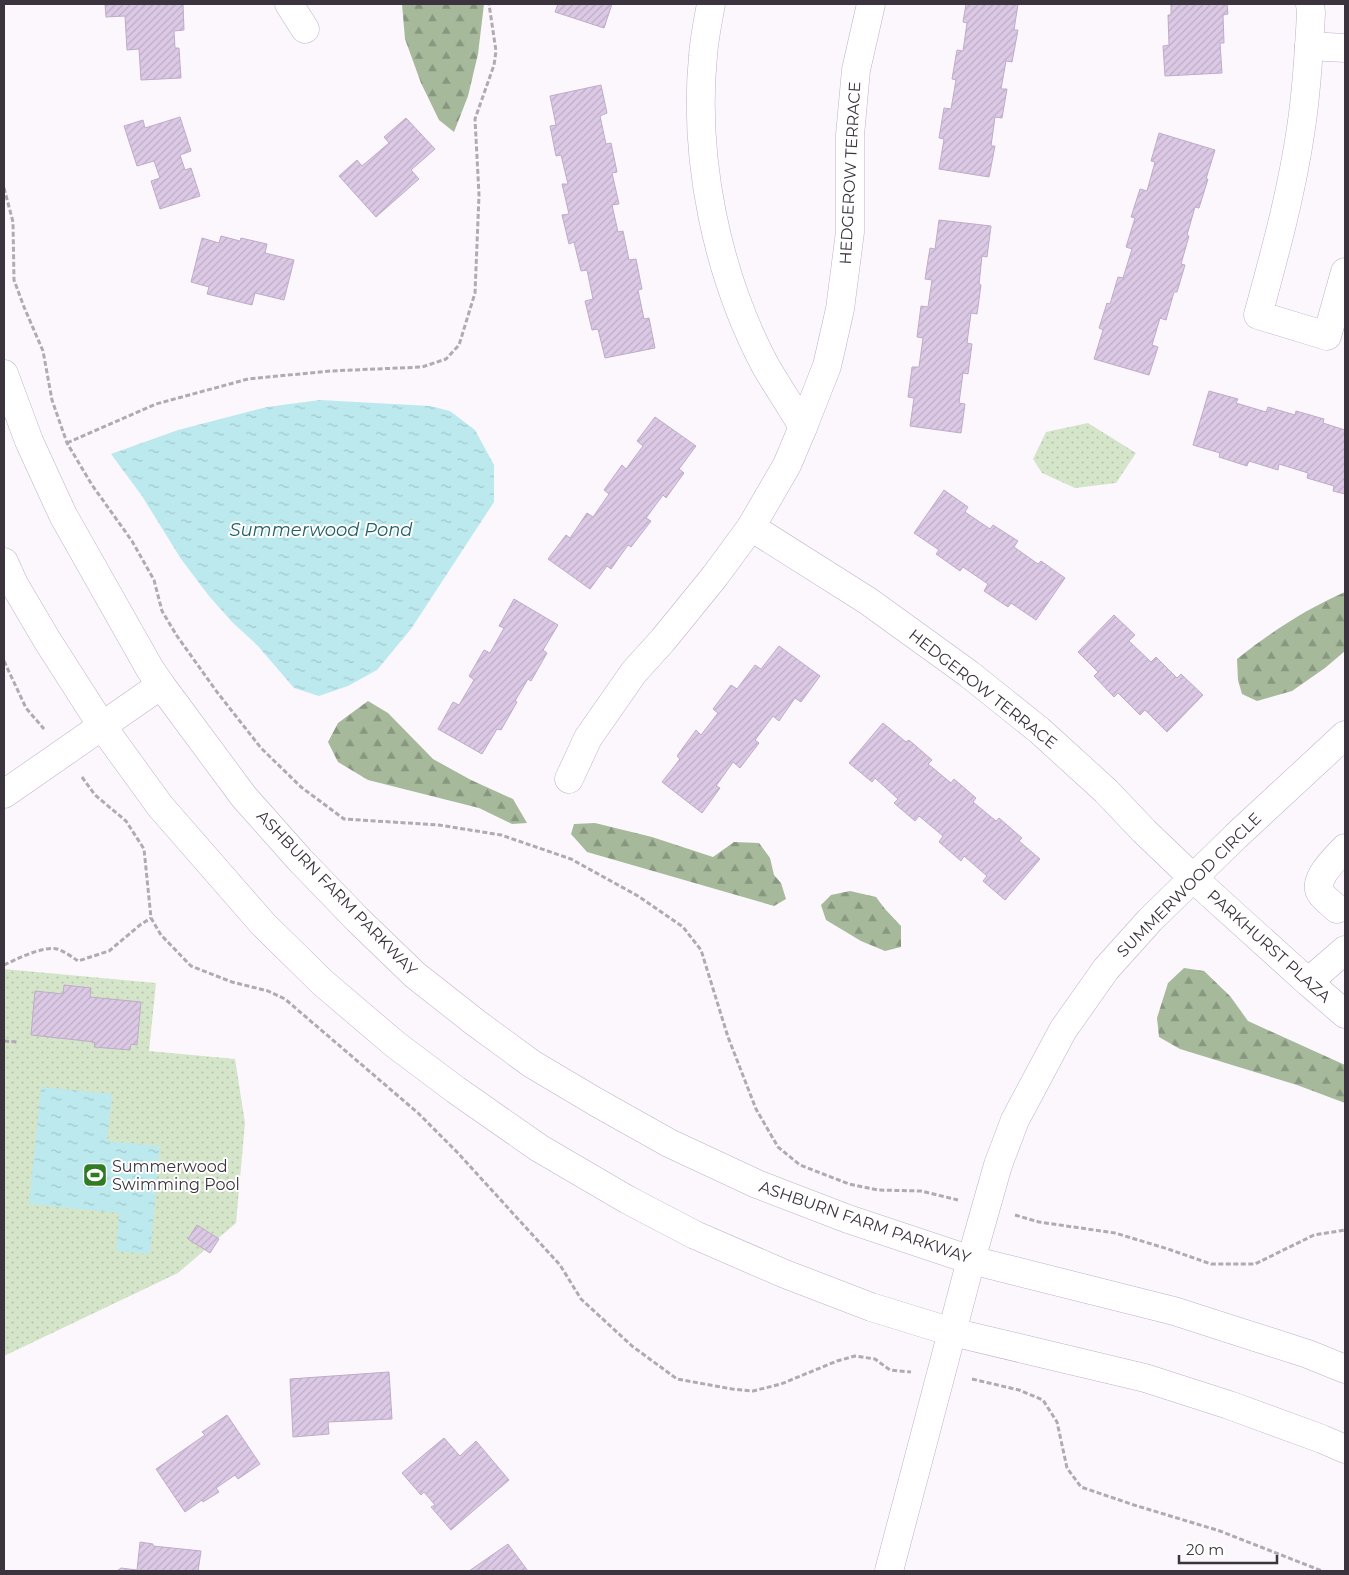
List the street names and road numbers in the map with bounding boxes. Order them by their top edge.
street label: HEDGEROW TERRACE [836,81,864,265]
street label: HEDGEROW TERRACE [905,625,1061,753]
street label: ASHBURN FARM PARKWAY [253,806,422,980]
street label: SUMMERWOOD CIRCLE [1113,809,1265,961]
street label: PARKHURST PLAZA [1203,886,1335,1007]
street label: ASHBURN FARM PARKWAY [757,1177,974,1267]

